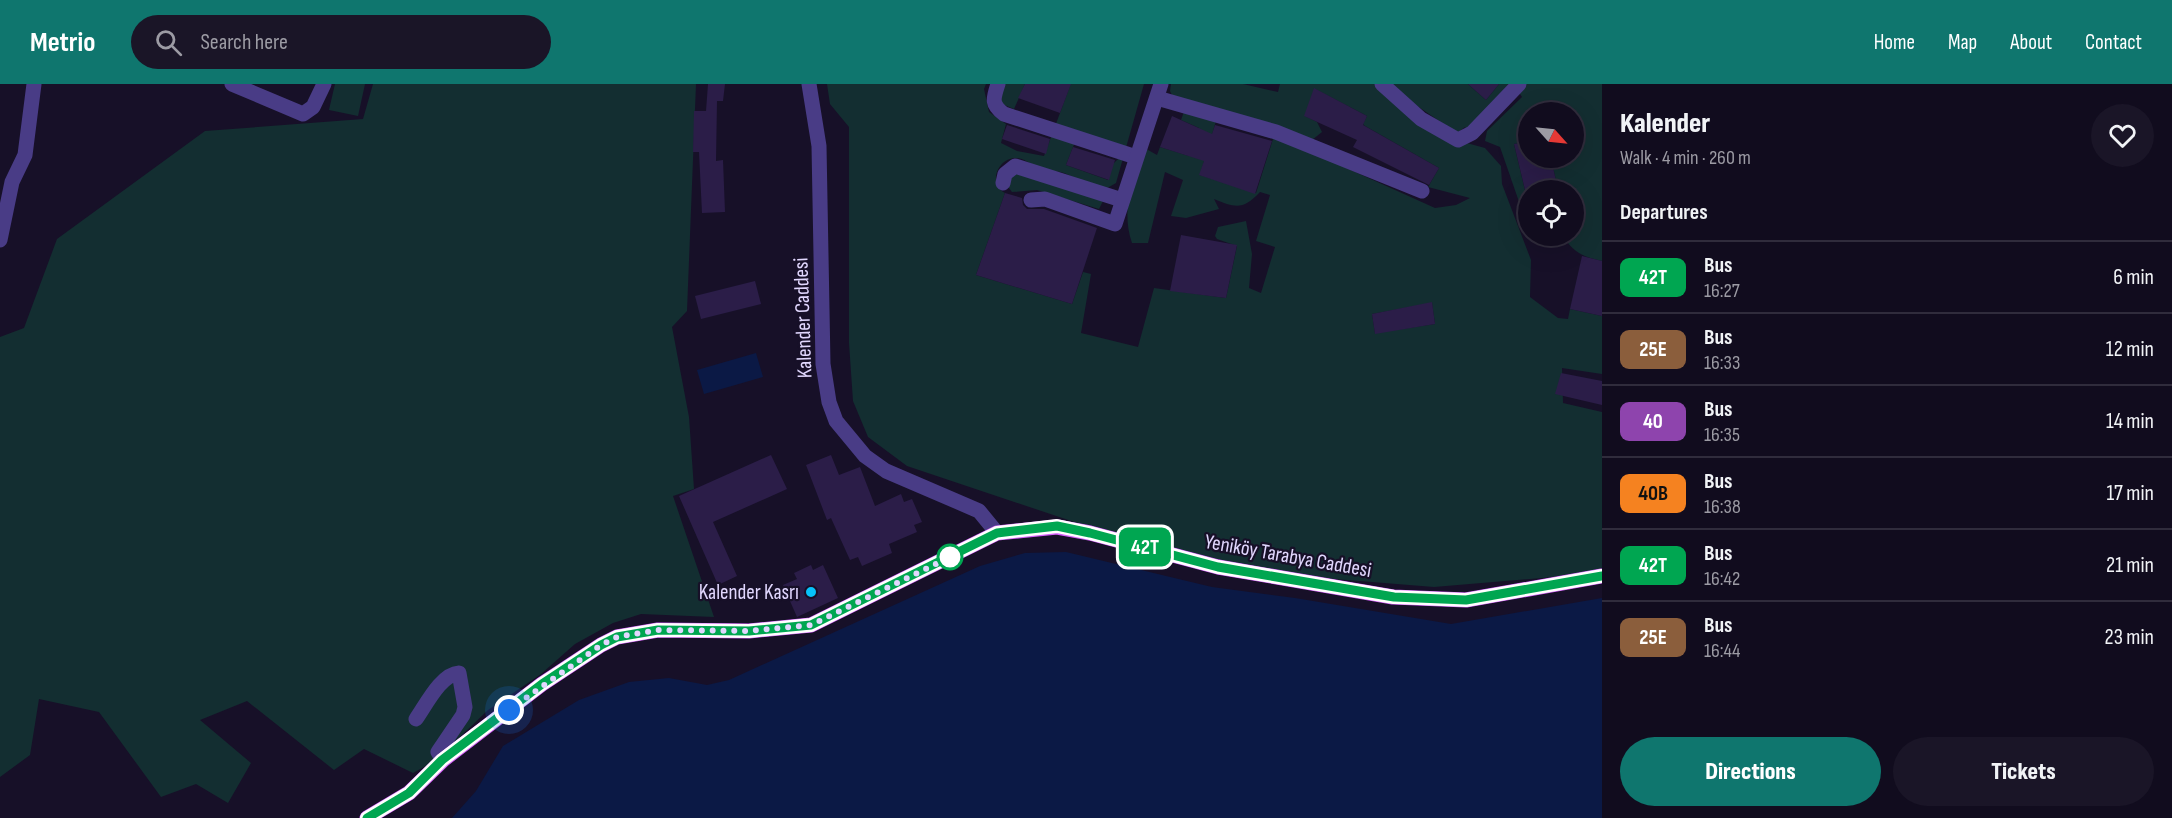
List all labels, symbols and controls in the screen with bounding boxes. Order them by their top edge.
search box [131,15,551,69]
text: Metrio [30,26,95,59]
icon: search [152,26,185,59]
text: Search here [200,29,288,56]
text: Home [1874,30,1915,55]
text: Map [1948,30,1977,55]
text: About [2010,30,2052,55]
text: Contact [2085,30,2142,55]
north arrow [1518,102,1584,168]
map controls [1518,102,1584,246]
button: heart [2091,104,2154,167]
text: Kalender [1620,107,1710,140]
text: Walk · 4 min · 260 m [1620,146,1751,170]
button: locate [1518,180,1584,246]
text: Departures [1620,199,1708,226]
text: Bus [1704,252,1733,279]
street label: Kalender Caddesi [788,257,818,379]
text: 6 min [2113,264,2154,291]
text: 42T [1639,265,1667,290]
text: 16:27 [1704,279,1740,303]
text: Bus [1704,324,1733,351]
text: 12 min [2106,336,2154,363]
text: 25E [1639,337,1667,362]
text: 16:33 [1704,351,1740,375]
text: Bus [1704,396,1733,423]
text: 14 min [2106,408,2154,435]
text: 40 [1643,409,1663,434]
text: 16:35 [1704,423,1740,447]
text: Bus [1704,468,1733,495]
text: 17 min [2106,480,2154,507]
text: 40B [1638,481,1668,506]
text: 16:38 [1704,495,1741,519]
line badge: 42T [1110,528,1180,566]
street label: Yeniköy Tarabya Caddesi [1203,529,1373,583]
text: 42T [1131,535,1159,560]
text: Bus [1704,540,1733,567]
unlabelled marker [937,544,963,570]
text: 21 min [2106,552,2154,579]
text: 42T [1639,553,1667,578]
text: 16:42 [1704,567,1740,591]
place label: Kalender Kasrı [699,580,799,605]
marker: Kalender Kasrı [804,585,818,599]
text: Bus [1704,612,1733,639]
text: 23 min [2105,624,2154,651]
text: 25E [1639,625,1667,650]
text: 16:44 [1704,639,1740,663]
your location [494,695,524,725]
button: Directions [1620,737,1881,806]
button: Tickets [1893,737,2154,806]

